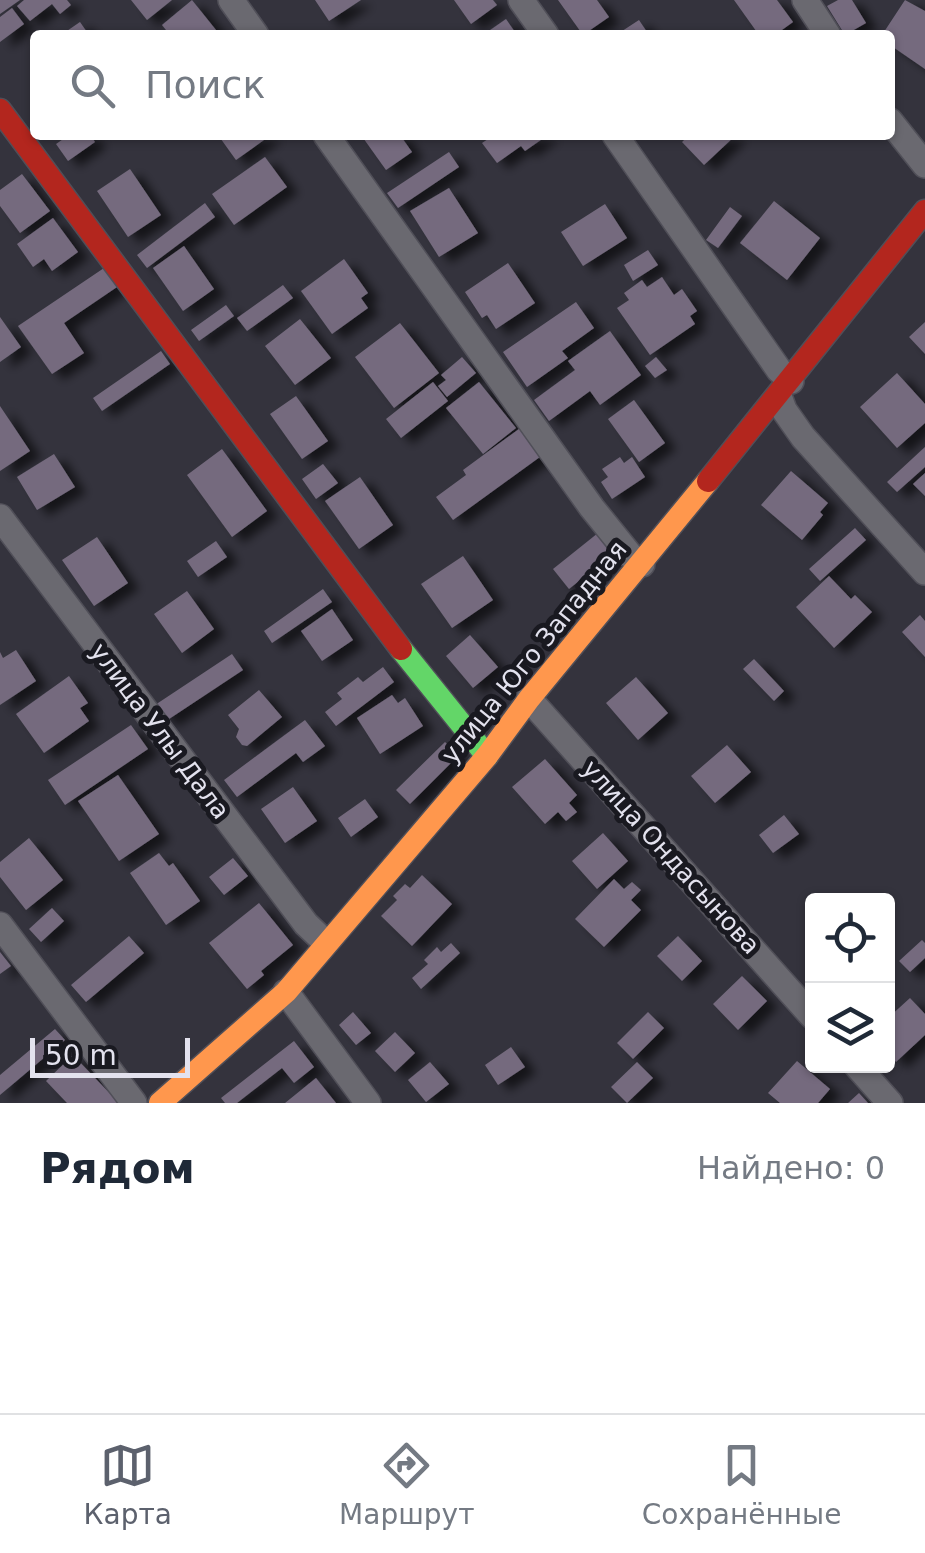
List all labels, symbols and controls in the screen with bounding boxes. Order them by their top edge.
search box [30,30,895,140]
icon: search [65,58,120,113]
text: Поиск [145,63,265,107]
street label: улица Юго Западная [435,535,633,769]
street label: улица Улы Дала [85,637,235,825]
street label: улица Ондасынова [576,754,766,960]
map controls [805,893,895,1073]
button: locate [805,893,895,983]
button: layers [805,983,895,1073]
scale bar [30,1033,190,1078]
text: 50 m [45,1039,117,1072]
text: Рядом [40,1144,195,1193]
text: Найдено: 0 [697,1149,885,1187]
tab: Карта [84,1438,172,1531]
tab: Маршрут [339,1438,474,1531]
tab: Сохранённые [642,1438,841,1531]

